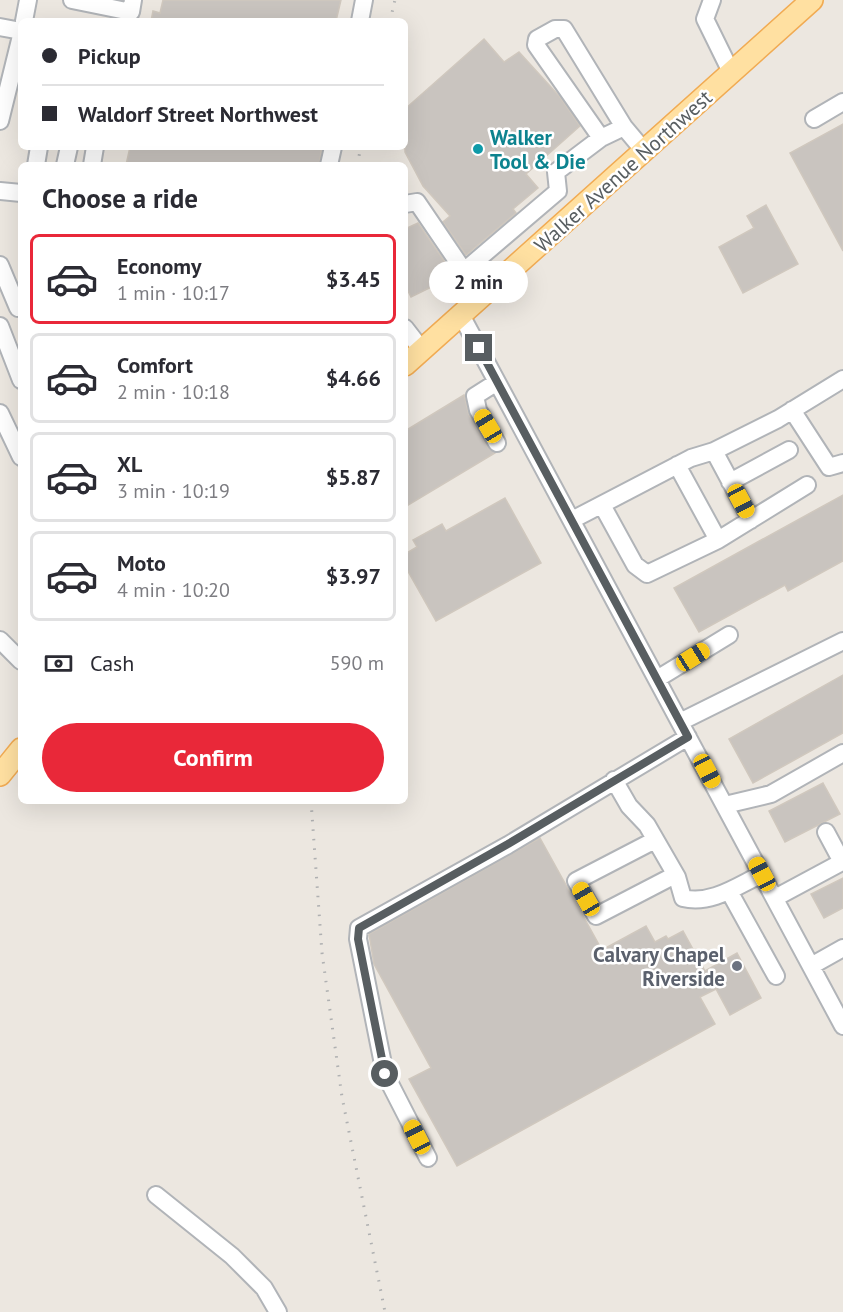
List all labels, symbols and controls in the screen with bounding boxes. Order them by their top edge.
text: Pickup [78,42,141,70]
street label: Walker Avenue Northwest [528,84,718,258]
text: Waldorf Street Northwest [78,100,318,128]
place label: Walker Tool & Die [490,124,586,175]
marker: Walker Tool & Die [471,142,485,156]
text: Choose a ride [42,181,198,215]
icon: car [45,252,99,306]
text: Economy [117,252,201,280]
callout: 2 min [430,261,528,303]
text: $3.45 [326,265,381,293]
text: 2 min [454,269,503,295]
text: 1 min · 10:17 [117,280,230,306]
route end [465,334,492,361]
icon: car [45,351,99,405]
text: Comfort [117,351,193,379]
text: $4.66 [326,364,381,392]
text: 2 min · 10:18 [117,379,230,405]
car [471,406,505,446]
icon: car [45,450,99,504]
text: XL [117,450,142,478]
text: $5.87 [326,463,381,491]
text: 3 min · 10:19 [117,478,230,504]
car [725,481,757,521]
icon: car [45,549,99,603]
text: Moto [117,549,166,577]
text: $3.97 [326,562,381,590]
text: 4 min · 10:20 [117,577,230,603]
car [673,640,713,674]
icon: cash [42,647,75,680]
text: Cash [90,649,134,677]
text: 590 m [330,650,384,676]
button: Confirm [42,723,384,792]
car [691,751,723,791]
car [746,854,778,894]
car [569,879,603,919]
place label: Calvary Chapel Riverside [593,941,726,992]
marker: Calvary Chapel Riverside [730,959,744,973]
route start [371,1060,398,1087]
car [401,1117,433,1157]

